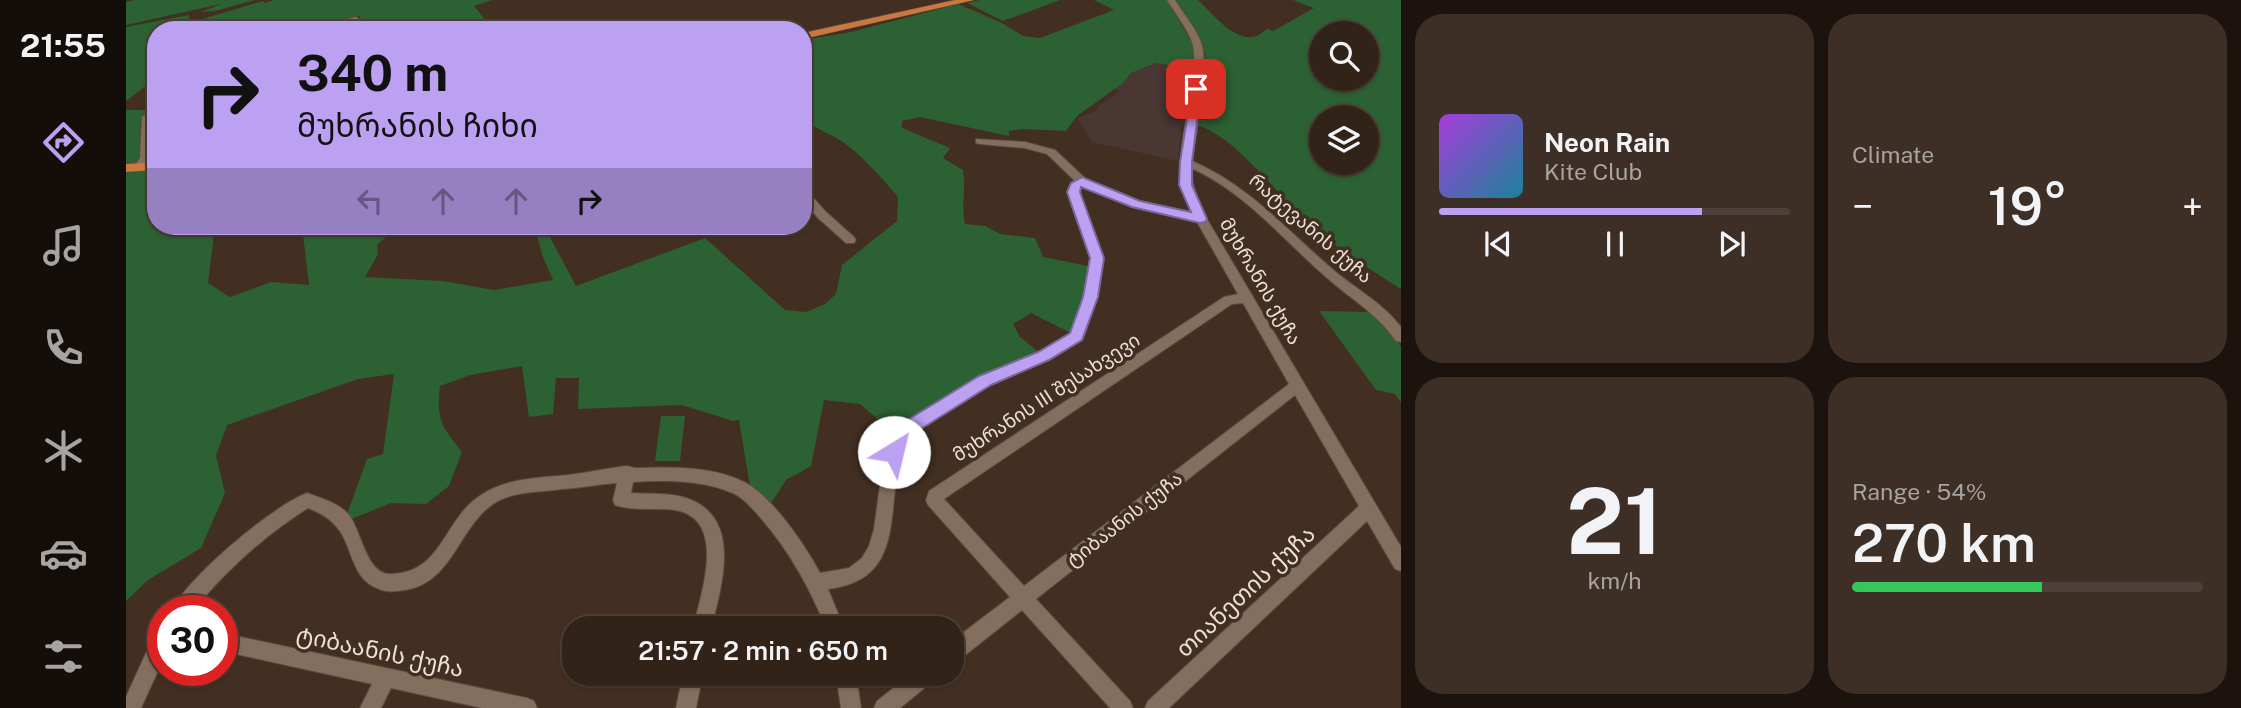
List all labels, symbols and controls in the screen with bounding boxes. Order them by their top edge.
map controls [1309,21,1379,175]
button: search [1309,21,1379,91]
text: 21:55 [20,27,106,64]
text: 340 m [297,44,448,102]
icon: right [182,49,273,140]
pin [1166,59,1226,119]
icon: arrive [1177,70,1215,108]
button: layers [1309,105,1379,175]
text: მუხრანის ჩიხი [297,107,538,144]
icon: directions [39,118,88,167]
text: Neon Rain [1544,127,1670,158]
text: Climate [1852,141,1934,168]
text: Kite Club [1544,158,1642,185]
street label: რატევანის ქუჩა [1244,169,1377,288]
text: 19° [1988,176,2067,237]
icon: left [351,182,389,220]
icon: ahead [424,182,462,220]
icon: ahead [497,182,535,220]
icon: right [570,182,608,220]
text: − [1852,184,1873,229]
text: + [2182,184,2203,229]
street label: მუხრანის ქუჩა [1215,214,1306,349]
icon: music [39,221,88,270]
icon: previous [1479,225,1517,263]
icon: pause [1596,225,1634,263]
icon: next [1713,225,1751,263]
icon: phone [39,323,88,372]
street label: მუხრანის III შესახვევი [948,328,1144,467]
position arrow [857,415,931,489]
icon: climate [39,426,88,475]
street label: ტიბაანის ქუჩა [1062,467,1187,572]
text: 21 [1566,468,1663,574]
text: Range · 54% [1852,478,1986,505]
text: 270 km [1852,513,2036,574]
street label: თიანეთის ქუჩა [1170,520,1321,663]
icon: car [39,529,88,578]
text: km/h [1587,567,1642,594]
speed limit sign: 30 [147,595,238,686]
street label: ტიბაანის ქუჩა [294,620,466,683]
icon: filters [39,632,88,681]
text: 21:57 · 2 min · 650 m [638,635,888,666]

